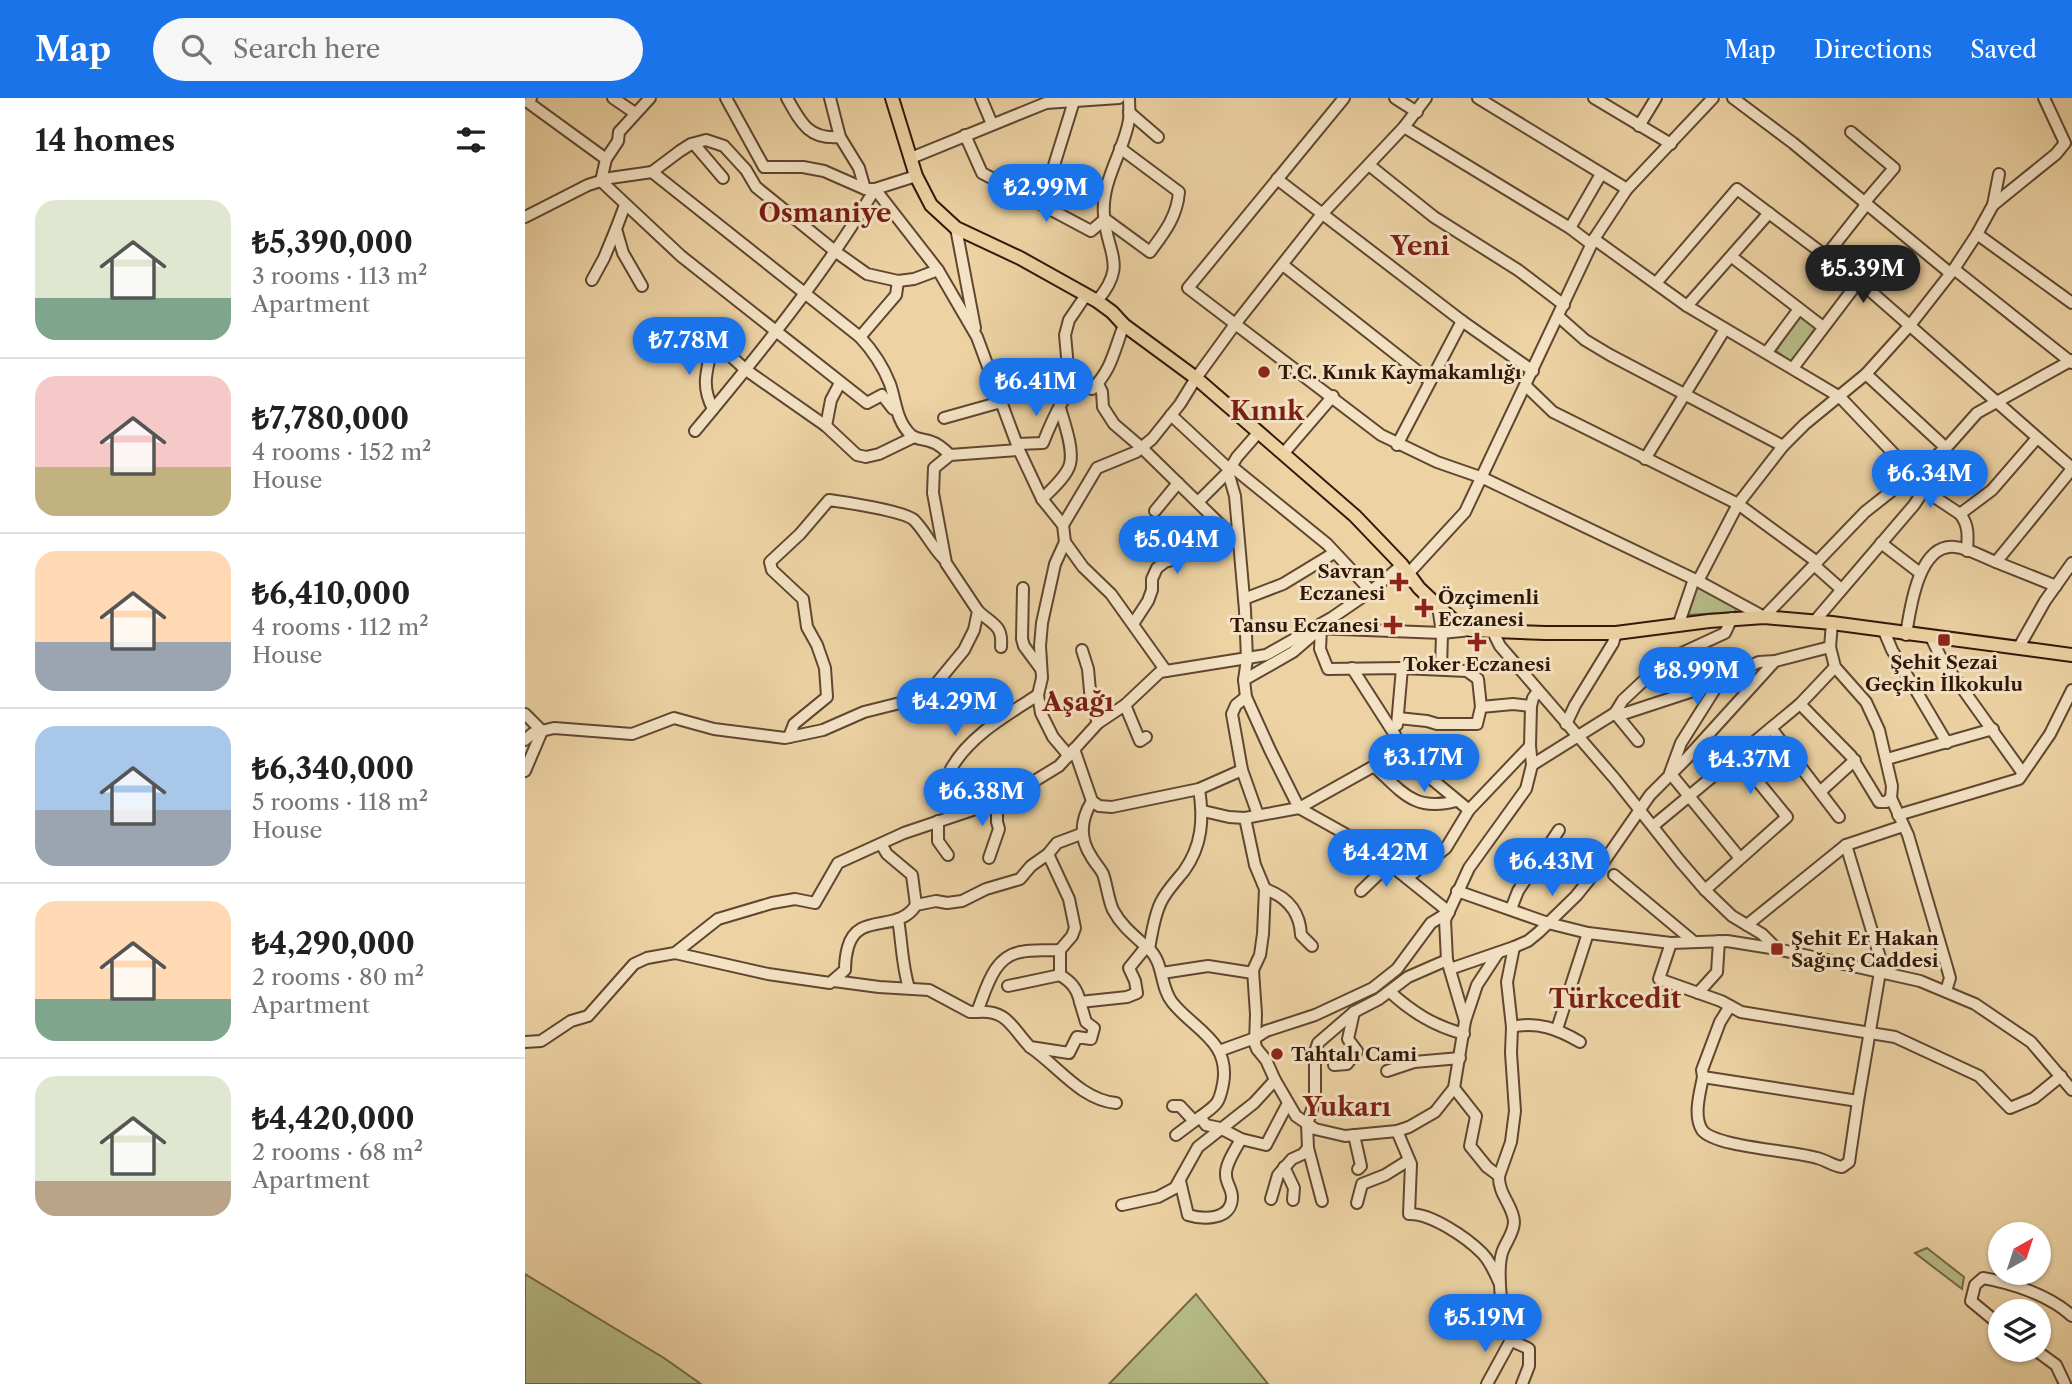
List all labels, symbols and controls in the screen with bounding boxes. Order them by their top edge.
search box [153,18,643,81]
text: Map [35,29,111,70]
icon: search [177,30,215,68]
text: Search here [233,33,380,65]
text: Map [1724,35,1776,64]
text: Directions [1814,35,1932,64]
text: Saved [1970,35,2037,64]
icon: filters [452,121,490,159]
text: 14 homes [35,122,175,159]
pin: ₺2.99M [989,164,1103,224]
text: ₺2.99M [1004,173,1088,201]
district label: Osmaniye [758,197,892,229]
text: ₺5,390,000 [252,224,413,261]
icon: home [91,228,175,312]
district label: Yeni [1389,230,1450,262]
pin: ₺5.39M [1806,246,1920,305]
text: ₺5.39M [1821,254,1905,282]
text: 3 rooms · 113 m² [252,262,428,290]
text: Apartment [252,290,370,318]
pin: ₺7.78M [632,317,746,377]
text: ₺7.78M [649,326,729,354]
pin: ₺6.41M [979,358,1093,418]
place label: T.C. Kınık Kaymakamlığı [1278,361,1522,384]
marker: T.C. Kınık Kaymakamlığı [1256,364,1272,380]
text: ₺6.41M [995,367,1077,395]
district label: Kınık [1230,395,1305,427]
text: ₺7,780,000 [252,400,409,437]
icon: home [91,404,175,488]
text: 4 rooms · 152 m² [252,438,432,466]
pin: ₺6.34M [1873,450,1987,510]
text: ₺6.34M [1888,459,1972,487]
text: House [252,466,322,494]
pin: ₺5.04M [1120,517,1234,576]
text: ₺5.04M [1135,525,1219,553]
place label: Savran Eczanesi [1299,560,1385,605]
marker: Savran Eczanesi [1391,574,1407,590]
text: ₺6,410,000 [252,575,410,612]
icon: home [91,579,175,663]
place label: Özçimenli Eczanesi [1438,586,1539,631]
marker: Özçimenli Eczanesi [1416,600,1432,616]
text: 4 rooms · 112 m² [252,613,429,641]
place label: Tansu Eczanesi [1230,614,1379,637]
marker: Tansu Eczanesi [1385,617,1401,633]
marker: Şehit Sezai Geçkin İlkokulu [1936,632,1952,648]
marker: Toker Eczanesi [1469,634,1485,650]
text: House [252,641,322,669]
pin: ₺8.99M [1640,648,1754,707]
place label: Şehit Sezai Geçkin İlkokulu [1865,651,2023,696]
place label: Toker Eczanesi [1403,653,1551,676]
text: ₺8.99M [1655,656,1739,684]
pin: ₺4.29M [898,678,1012,738]
district label: Aşağı [1041,686,1114,718]
text: ₺4.29M [913,687,997,715]
pin: ₺3.17M [1367,734,1481,794]
pin: ₺4.37M [1693,736,1807,796]
text: ₺3.17M [1384,743,1464,771]
text: ₺4.37M [1709,745,1791,773]
text: ₺6,340,000 [252,750,414,787]
icon: home [91,754,175,838]
pin: ₺6.38M [925,768,1039,828]
text: ₺6.38M [940,777,1024,805]
text: 5 rooms · 118 m² [252,788,428,816]
text: House [252,816,322,844]
pin: ₺4.42M [1329,830,1443,889]
text: ₺4.42M [1344,838,1428,866]
pin: ₺6.43M [1495,838,1609,898]
text: ₺6.43M [1510,847,1594,875]
text: ₺4,290,000 [252,925,415,962]
place label: Şehit Er Hakan Sağınç Caddesi [1791,927,1939,972]
icon: home [91,929,175,1013]
marker: Şehit Er Hakan Sağınç Caddesi [1769,941,1785,957]
text: 2 rooms · 80 m² [252,963,424,991]
district label: Türkcedit [1549,983,1682,1015]
text: Apartment [252,991,370,1019]
place label: Tahtalı Cami [1291,1043,1417,1066]
marker: Tahtalı Cami [1269,1046,1285,1062]
district label: Yukarı [1302,1091,1391,1123]
text: ₺4,420,000 [252,1100,415,1137]
icon: home [91,1104,175,1188]
text: 2 rooms · 68 m² [252,1138,423,1166]
text: Apartment [252,1166,370,1194]
north arrow [1988,1222,2051,1284]
map controls [1988,1222,2051,1362]
pin: ₺5.19M [1428,1294,1542,1354]
button: layers [1988,1299,2051,1362]
text: ₺5.19M [1445,1303,1525,1331]

